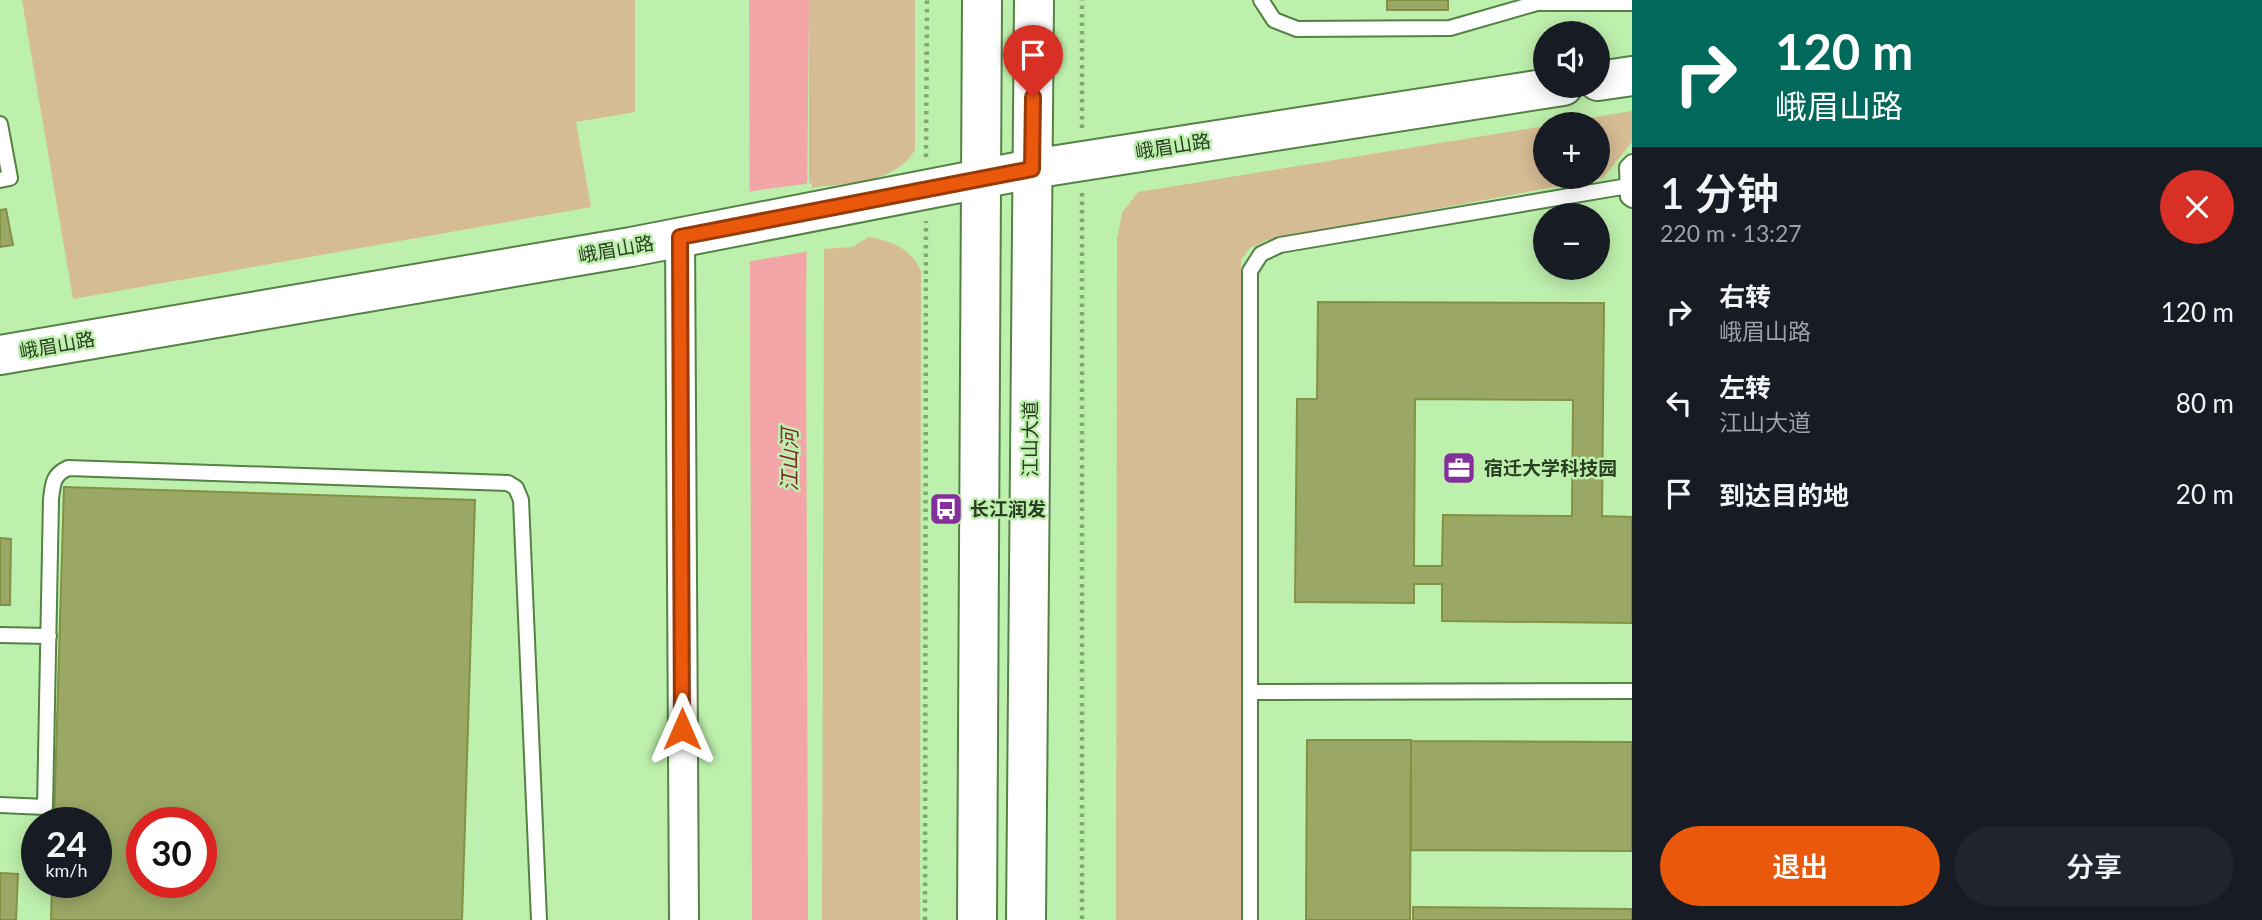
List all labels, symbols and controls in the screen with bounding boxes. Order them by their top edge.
map controls [1533,21,1610,280]
button: sound [1533,21,1610,98]
text: 120 m [1775,22,1913,80]
pin [1003,25,1063,97]
icon: right [1660,28,1751,119]
icon: arrive [1014,36,1052,74]
text: 峨眉山路 [1775,86,1903,125]
button: + [1533,112,1610,189]
street label: 峨眉山路 [1134,128,1212,163]
text: 1 分钟 [1660,168,1779,218]
button: close [2160,170,2234,244]
button: − [1533,203,1610,280]
text: 220 m · 13:27 [1660,219,1802,247]
street label: 峨眉山路 [576,231,655,266]
text: 右转 [1719,280,1771,312]
icon: right [1660,293,1698,331]
text: 120 m [2161,296,2234,328]
text: 峨眉山路 [1719,317,1811,345]
street label: 峨眉山路 [17,327,96,362]
text: 左转 [1719,371,1771,403]
icon: left [1660,384,1698,422]
text: 80 m [2176,387,2234,419]
street label: 江山大道 [1018,401,1041,477]
text: 江山大道 [1719,408,1811,436]
water label: 江山河 [776,425,801,492]
office icon: 宿迁大学科技园 [1440,449,1478,487]
place label: 宿迁大学科技园 [1484,456,1617,479]
icon: arrive [1660,475,1698,513]
text: 20 m [2176,478,2234,510]
text: 到达目的地 [1719,479,1849,511]
bus stop icon: 长江润发 [927,490,965,528]
place label: 长江润发 [970,497,1046,520]
position arrow [645,692,719,766]
speed limit sign: 30 [126,807,217,898]
text: 24 [46,822,87,864]
button: 退出 [1660,826,1940,906]
button: 分享 [1954,826,2234,906]
text: km/h [45,859,88,881]

